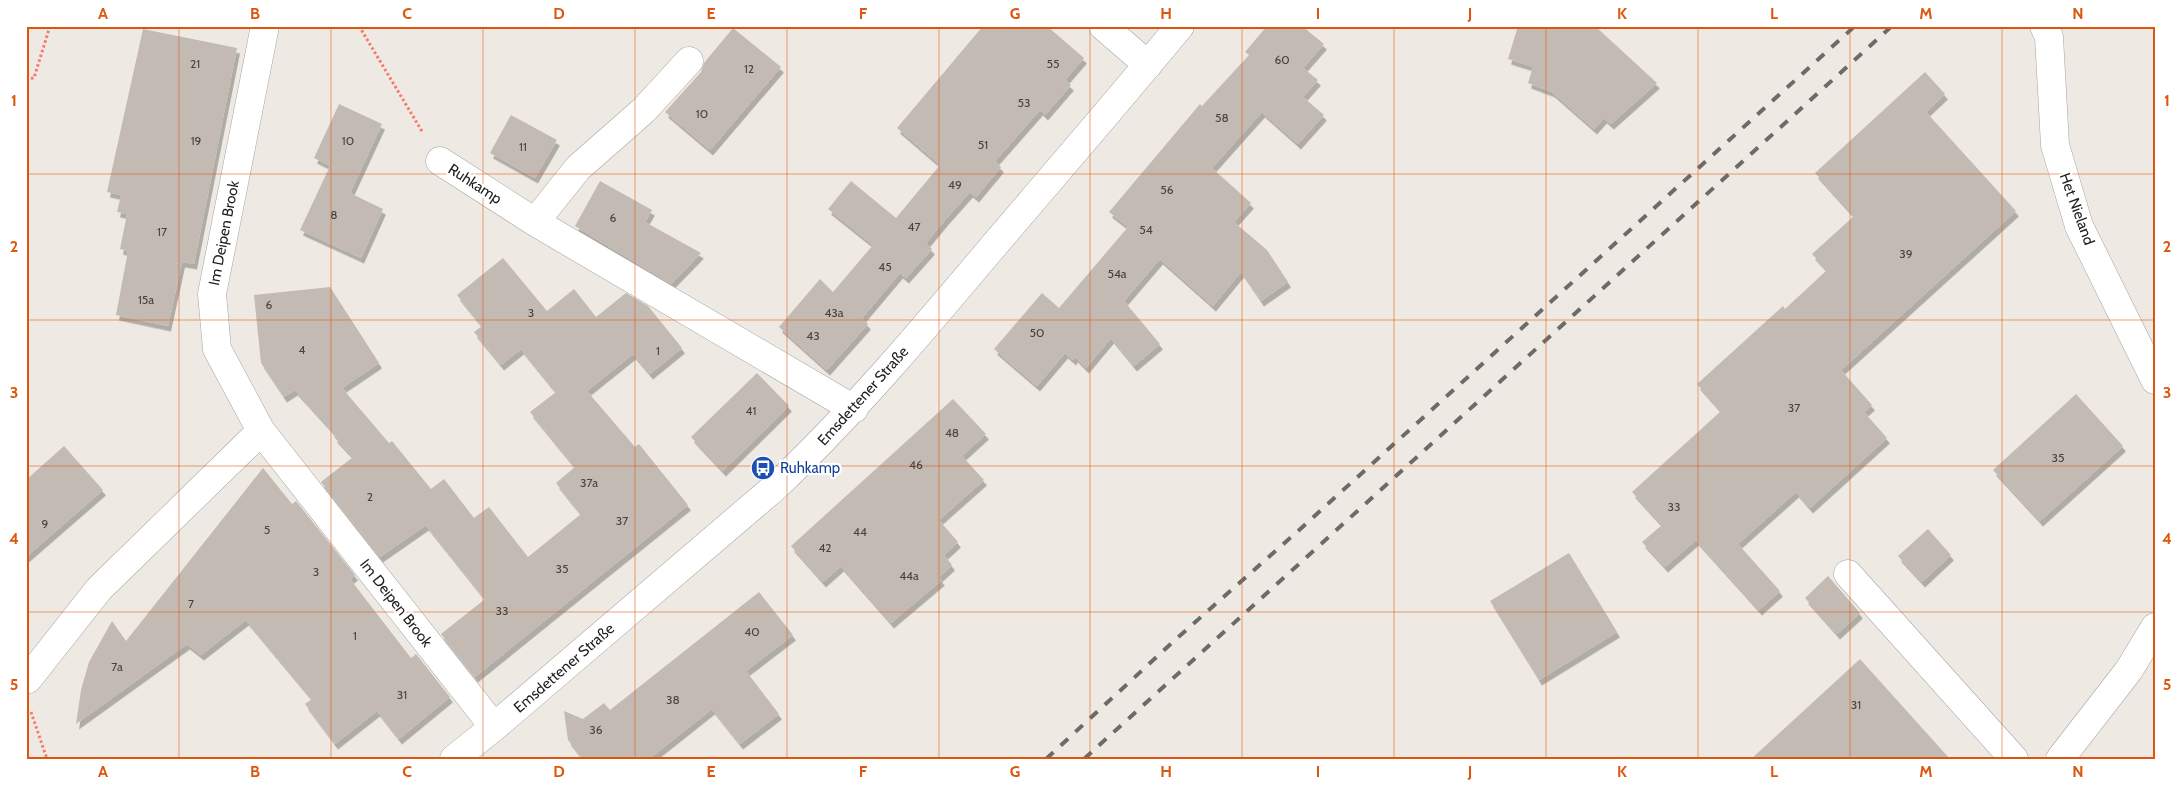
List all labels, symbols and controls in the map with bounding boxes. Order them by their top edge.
text: A [98,4,108,23]
text: B [250,4,260,23]
text: C [402,4,412,23]
text: D [553,4,565,23]
text: E [706,4,716,23]
text: F [859,4,868,23]
text: G [1010,4,1020,23]
text: H [1160,4,1172,23]
text: I [1316,4,1320,23]
text: J [1467,4,1472,23]
text: K [1617,4,1627,23]
text: L [1770,4,1778,23]
text: M [1919,4,1933,23]
text: N [2072,4,2084,23]
house number: 60 [1274,52,1290,67]
house number: 21 [190,56,200,71]
house number: 55 [1047,56,1059,71]
house number: 12 [744,61,754,76]
text: 1 [11,91,17,110]
text: 1 [2164,91,2170,110]
house number: 53 [1018,95,1030,110]
house number: 10 [696,106,708,121]
house number: 58 [1215,110,1229,125]
house number: 19 [191,133,202,148]
house number: 10 [342,133,354,148]
house number: 51 [978,137,988,152]
house number: 11 [519,139,527,154]
street label: Ruhkamp [445,160,505,208]
street label: Het Nieland [2056,171,2098,247]
house number: 49 [948,177,962,192]
street label: Im Deipen Brook [205,179,243,287]
house number: 56 [1160,182,1174,197]
house number: 8 [330,207,338,222]
house number: 6 [610,210,617,225]
house number: 47 [908,219,920,234]
house number: 54 [1139,222,1153,237]
house number: 17 [157,224,167,239]
text: 2 [10,237,18,256]
text: 2 [2163,237,2171,256]
house number: 39 [1899,246,1913,261]
house number: 45 [878,259,892,274]
house number: 54a [1107,266,1127,281]
house number: 15a [138,292,154,307]
house number: 6 [266,297,273,312]
house number: 3 [528,305,534,320]
house number: 43a [824,305,844,320]
house number: 50 [1030,325,1044,340]
house number: 43 [806,328,820,343]
house number: 4 [299,342,306,357]
street label: Emsdettener Straße [814,342,912,449]
house number: 1 [656,343,660,358]
text: 3 [10,383,18,402]
text: 3 [2163,383,2171,402]
house number: 37 [1788,400,1800,415]
house number: 41 [746,403,756,418]
house number: 48 [945,425,959,440]
house number: 35 [2052,450,2064,465]
bus stop icon: Ruhkamp [750,455,776,481]
house number: 46 [909,457,923,472]
place label: Ruhkamp [780,459,840,477]
house number: 37a [580,475,598,490]
house number: 2 [367,489,373,504]
house number: 33 [1668,499,1680,514]
house number: 37 [616,513,628,528]
house number: 9 [42,516,49,531]
house number: 5 [264,522,270,537]
house number: 44 [853,524,867,539]
text: 4 [9,529,19,548]
text: 4 [2162,529,2172,548]
house number: 42 [818,540,832,555]
street label: Im Deipen Brook [356,556,436,651]
house number: 35 [556,561,568,576]
house number: 3 [313,564,319,579]
house number: 44a [899,568,919,583]
house number: 7 [188,596,194,611]
house number: 33 [496,603,508,618]
street label: Emsdettener Straße [510,619,618,716]
house number: 40 [744,624,760,639]
house number: 1 [353,628,357,643]
house number: 7a [111,659,123,674]
text: 5 [10,675,18,694]
text: 5 [2163,675,2171,694]
house number: 31 [397,687,407,702]
house number: 38 [666,692,680,707]
house number: 31 [1851,697,1861,712]
house number: 36 [589,722,603,737]
text: A [98,762,108,781]
text: B [250,762,260,781]
text: C [402,762,412,781]
text: D [553,762,565,781]
text: E [706,762,716,781]
text: F [859,762,868,781]
text: G [1010,762,1020,781]
text: H [1160,762,1172,781]
text: I [1316,762,1320,781]
text: J [1467,762,1472,781]
text: K [1617,762,1627,781]
text: L [1770,762,1778,781]
text: M [1919,762,1933,781]
text: N [2072,762,2084,781]

